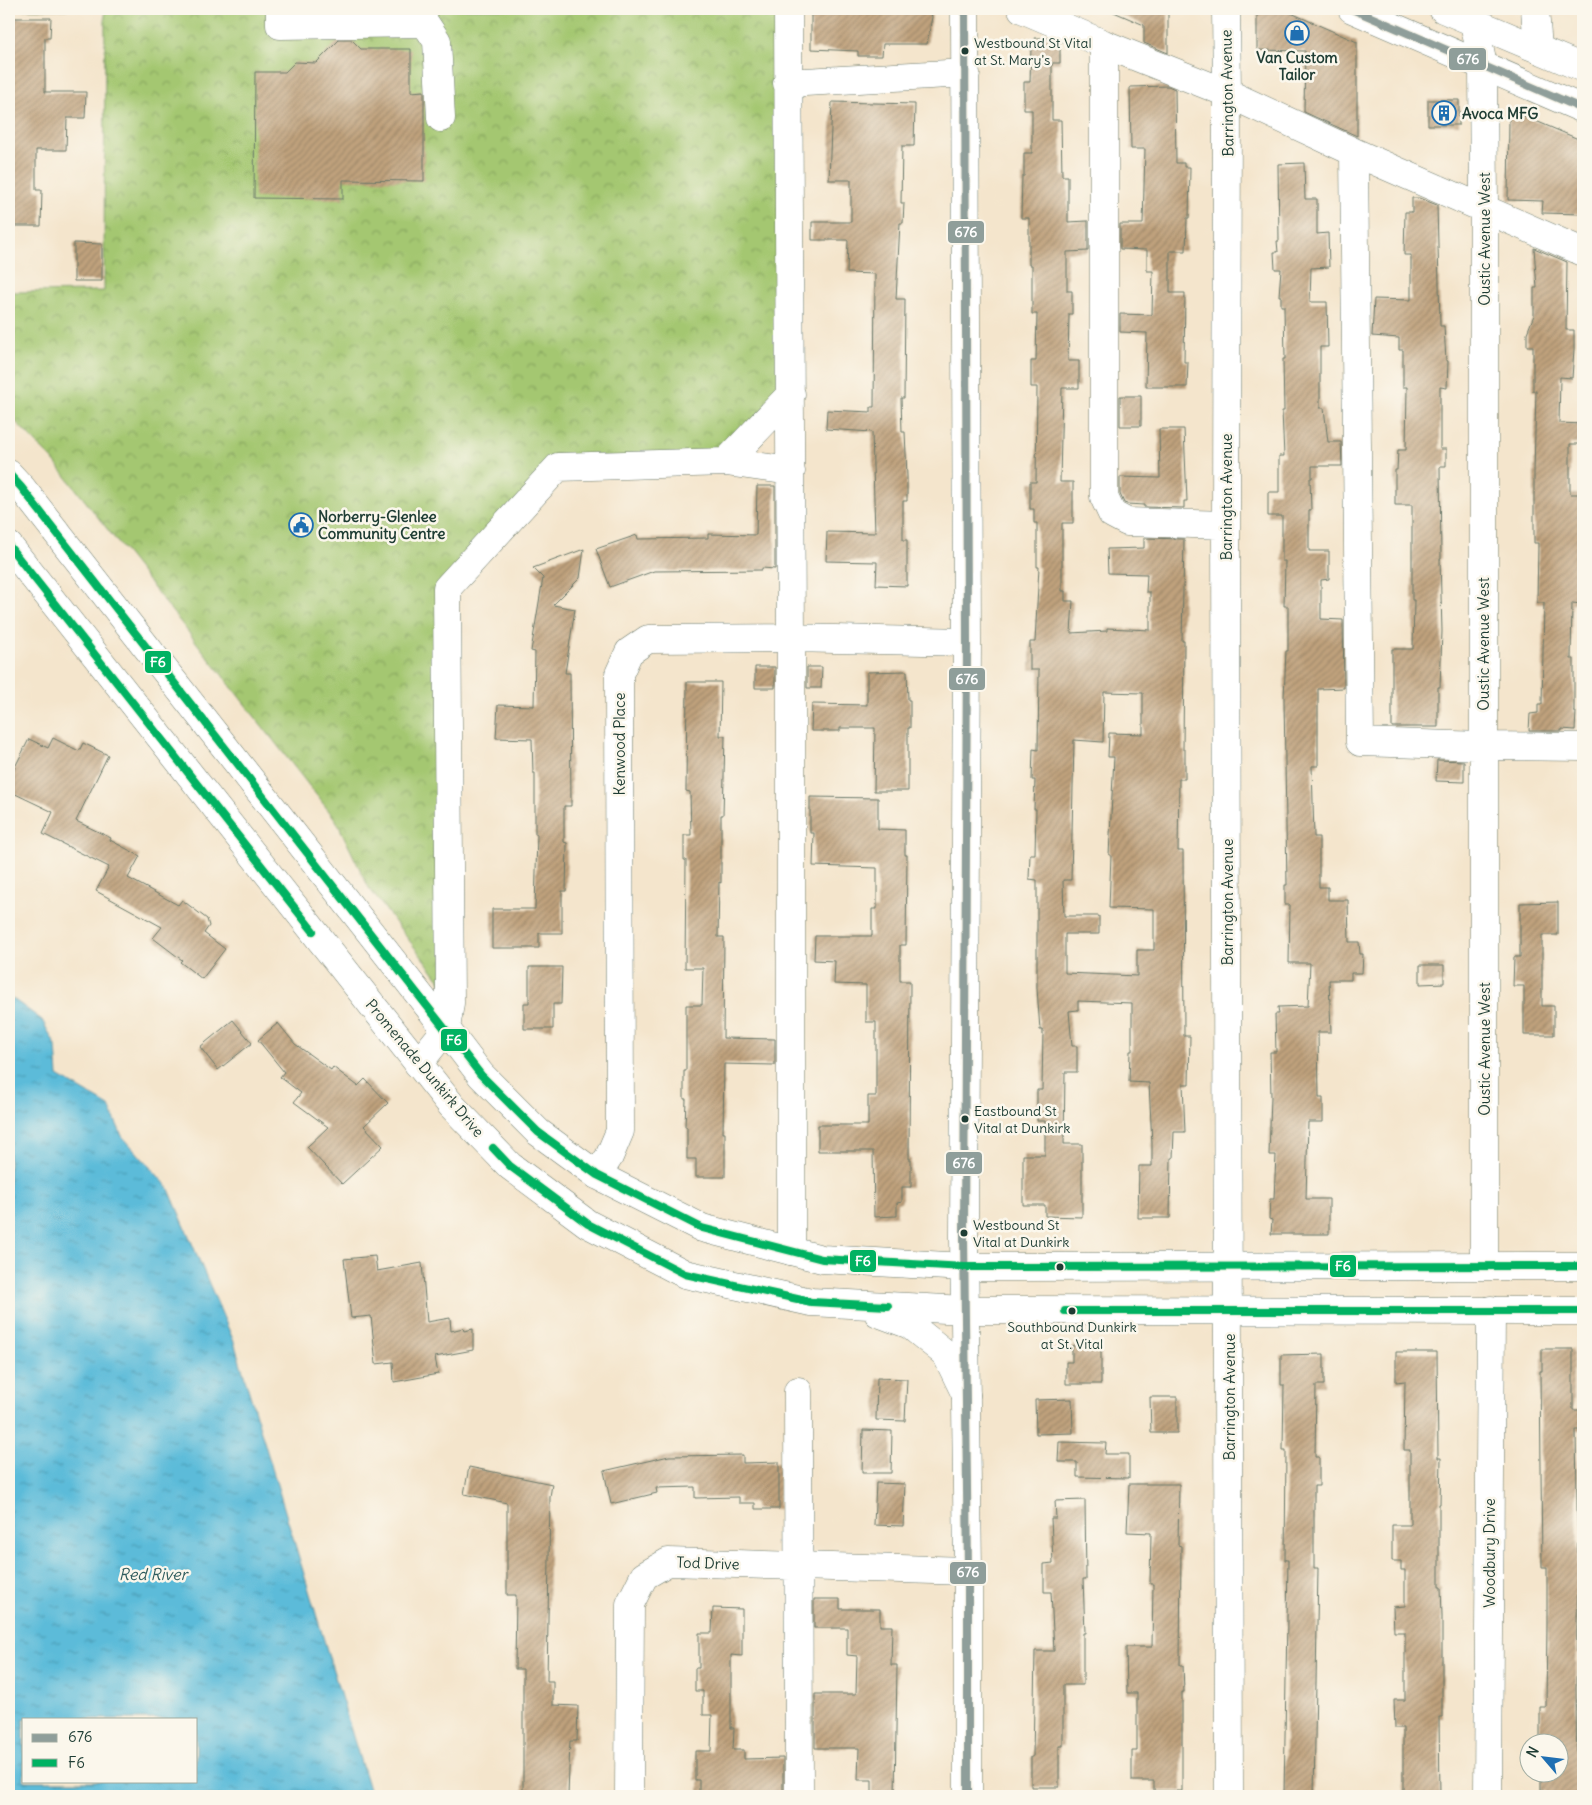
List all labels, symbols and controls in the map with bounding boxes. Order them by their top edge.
shop icon: Van Custom Tailor [1284,20,1310,46]
street label: Barrington Avenue [1216,29,1238,157]
place label: Westbound St Vital at St. Mary's [974,34,1092,69]
marker: Westbound St Vital at St. Mary's [960,46,970,56]
line badge: 676 [1448,47,1487,71]
place label: Van Custom Tailor [1256,48,1338,84]
text: 676 [1457,50,1479,68]
building icon: Avoca MFG [1431,100,1457,126]
place label: Avoca MFG [1462,104,1538,123]
street label: Oustic Avenue West [1475,172,1494,306]
line badge: 676 [947,220,985,244]
text: 676 [955,223,977,241]
street label: Barrington Avenue [1217,433,1236,561]
place label: Norberry-Glenlee Community Centre [318,507,445,544]
public building icon: Norberry-Glenlee Community Centre [288,512,314,538]
street label: Oustic Avenue West [1474,577,1493,711]
line badge: F6 [144,650,172,674]
text: F6 [150,653,166,671]
line badge: 676 [948,667,986,691]
text: 676 [956,670,978,688]
street label: Kenwood Place [610,693,629,795]
street label: Barrington Avenue [1218,838,1237,966]
street label: Oustic Avenue West [1475,982,1494,1116]
street label: Promenade Dunkirk Drive [362,995,488,1141]
line badge: F6 [440,1028,468,1052]
text: F6 [446,1031,462,1049]
place label: Eastbound St Vital at Dunkirk [974,1102,1070,1137]
marker: Eastbound St Vital at Dunkirk [960,1114,970,1124]
line badge: 676 [945,1151,983,1175]
text: 676 [953,1154,975,1172]
place label: Westbound St Vital at Dunkirk [973,1216,1069,1251]
marker: Westbound St Vital at Dunkirk [959,1228,969,1238]
line badge: F6 [849,1249,877,1273]
text: F6 [855,1252,871,1270]
line badge: F6 [1329,1254,1357,1278]
text: F6 [1335,1257,1351,1275]
unlabelled marker [1055,1262,1065,1272]
marker: Southbound Dunkirk at St. Vital [1067,1306,1077,1316]
place label: Southbound Dunkirk at St. Vital [1007,1318,1137,1353]
street label: Barrington Avenue [1220,1333,1239,1461]
street label: Woodbury Drive [1480,1498,1499,1608]
street label: Tod Drive [676,1552,740,1574]
line badge: 676 [949,1561,987,1585]
text: 676 [957,1563,979,1581]
water label: Red River [119,1564,190,1584]
legend [22,1718,198,1782]
text: 676 [68,1727,92,1746]
north arrow [1520,1732,1570,1782]
text: N [1522,1743,1543,1760]
text: F6 [68,1753,85,1772]

